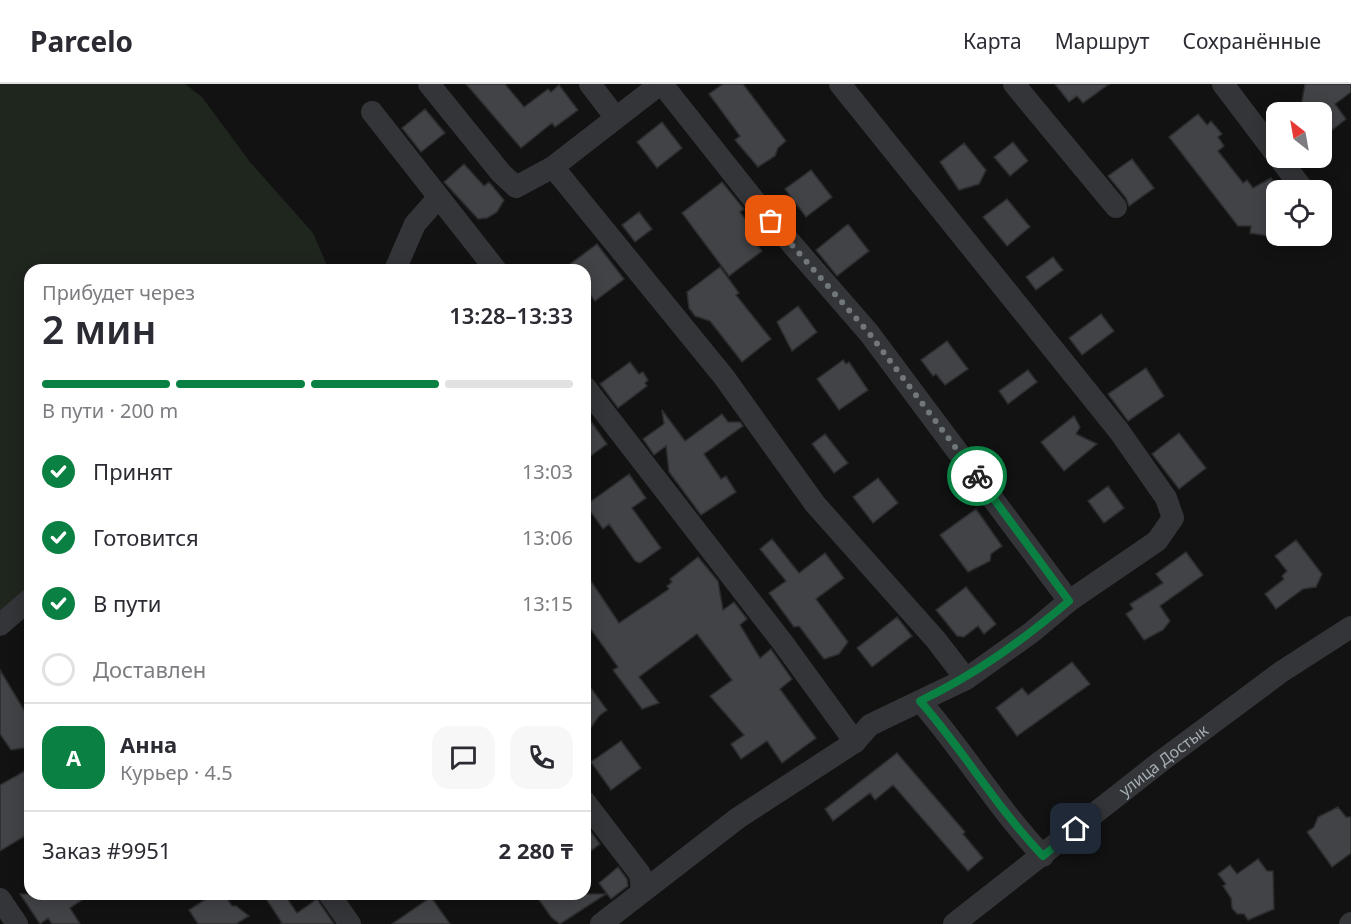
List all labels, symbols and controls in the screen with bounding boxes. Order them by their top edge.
text: Parcelo [30,22,133,60]
text: Карта [963,27,1022,55]
text: Маршрут [1055,27,1150,55]
text: Сохранённые [1183,27,1321,55]
north arrow [1266,102,1332,168]
map controls [1266,102,1332,246]
button: locate [1266,180,1332,246]
pin [745,195,796,246]
icon: bag [754,204,787,237]
text: Прибудет через [42,279,195,306]
text: 13:28–13:33 [449,300,573,330]
text: 2 мин [42,302,157,355]
text: В пути · 200 m [42,397,178,424]
courier [947,446,1007,506]
icon: check [42,455,75,488]
text: Принят [93,456,173,486]
text: 13:03 [522,458,573,485]
icon: bike [961,460,994,493]
icon: check [42,521,75,554]
text: Готовится [93,522,199,552]
text: 13:06 [522,524,573,551]
icon: check [42,587,75,620]
text: В пути [93,588,161,618]
text: 13:15 [522,590,573,617]
text: Доставлен [93,654,206,684]
street label: улица Достык [1114,719,1213,801]
button: chat [432,726,495,789]
button: phone [510,726,573,789]
text: Анна [120,729,177,759]
text: А [66,742,81,772]
text: Курьер · 4.5 [120,759,233,786]
pin [1050,803,1101,854]
icon: home [1059,812,1092,845]
text: Заказ #9951 [42,835,171,865]
text: 2 280 ₸ [499,835,573,865]

